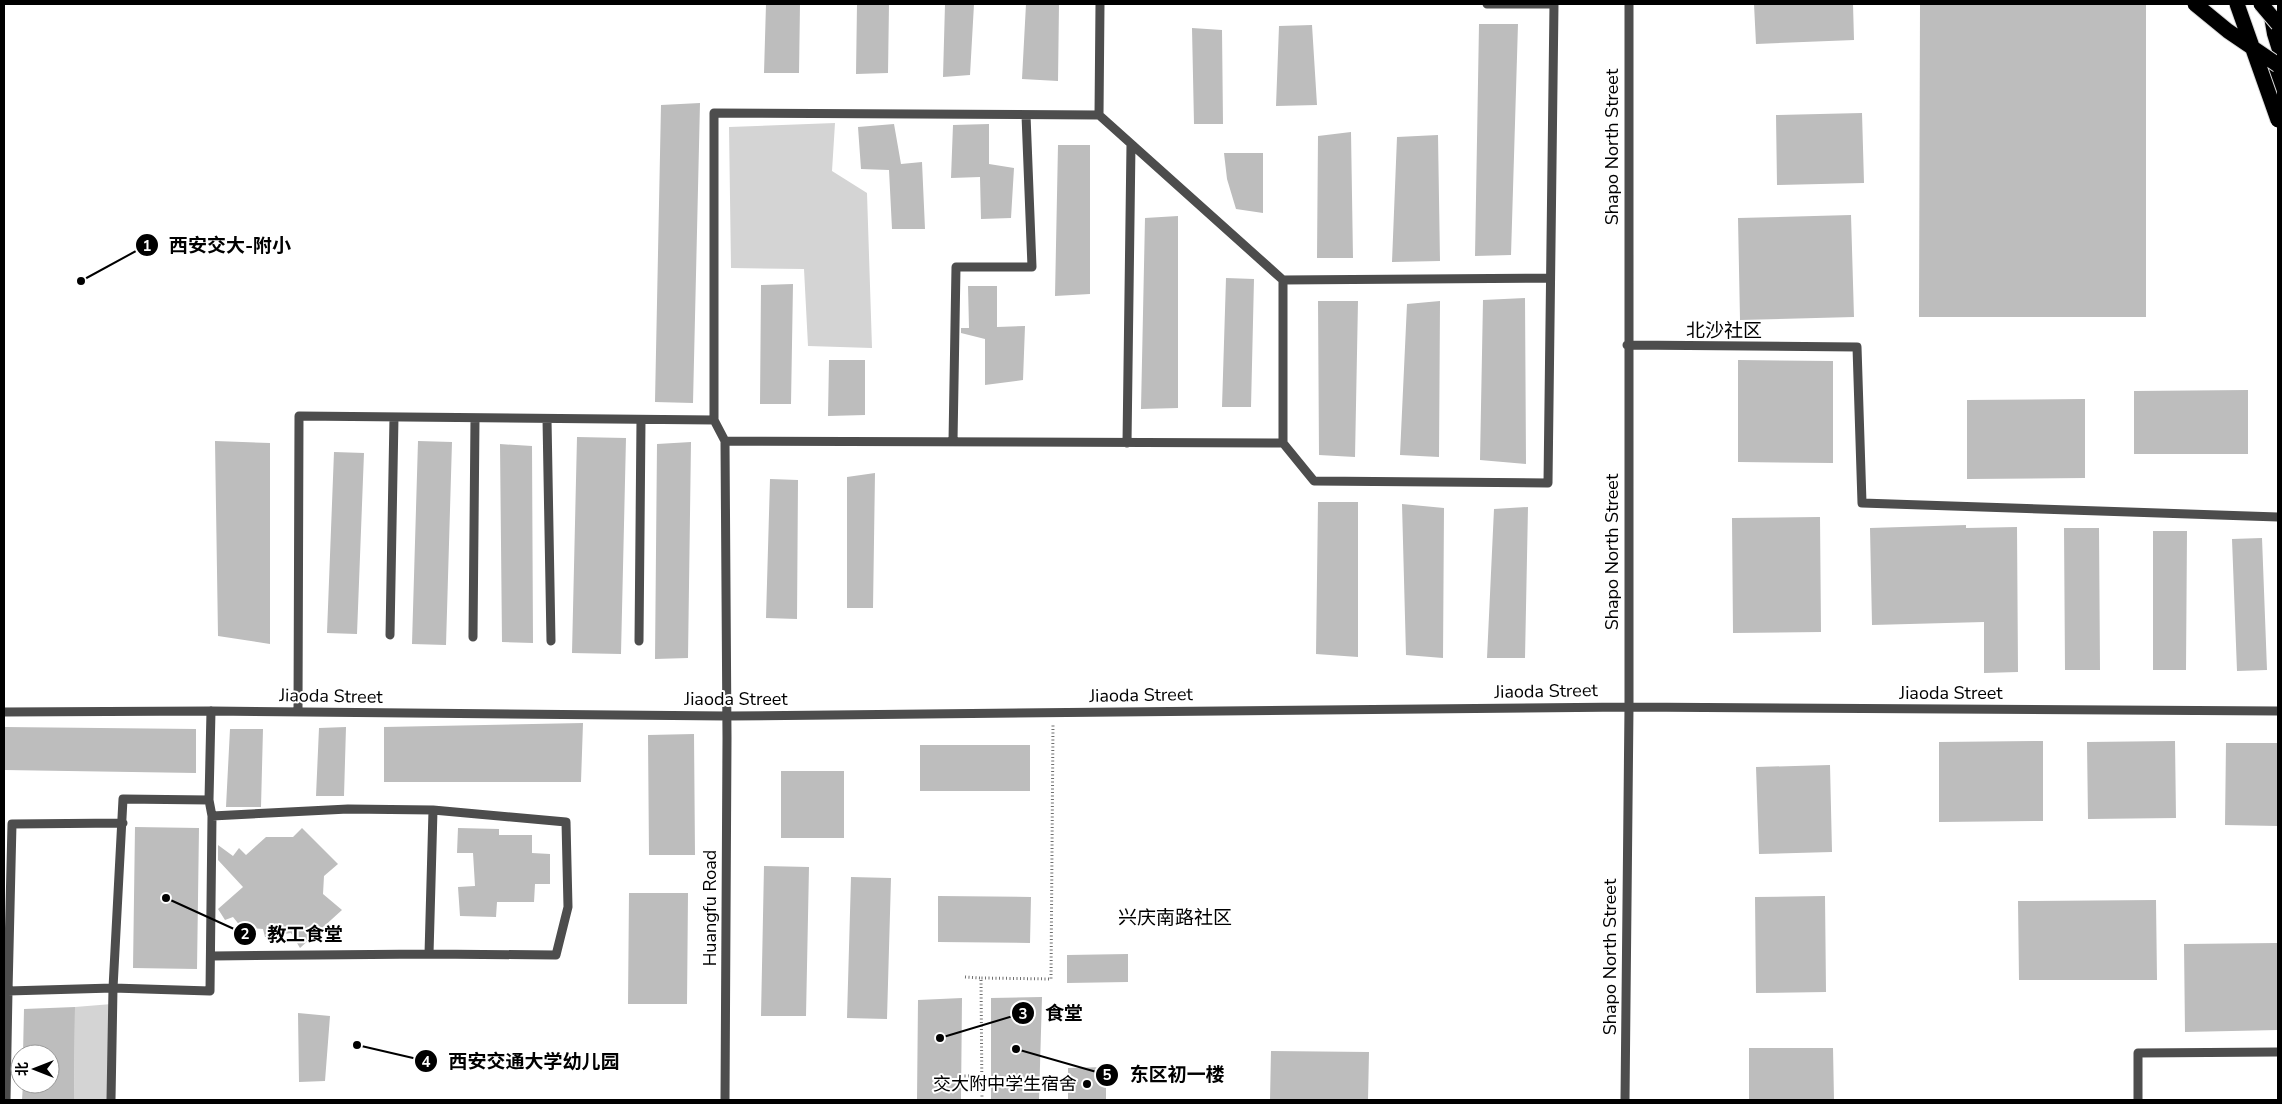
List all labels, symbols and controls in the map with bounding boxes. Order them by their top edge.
street label: Shapo North Street [1600,68,1624,225]
callout: 西安交大-附小 [134,228,301,262]
text: 西安交大-附小 [169,233,291,259]
text: 1 [142,236,152,256]
district label: 北沙社区 [1686,318,1762,344]
street label: Shapo North Street [1600,473,1624,630]
street label: Jiaoda Street [1493,678,1599,704]
street label: Jiaoda Street [1898,681,2003,705]
street label: Jiaoda Street [1088,682,1194,708]
street label: Jiaoda Street [278,683,384,709]
street label: Jiaoda Street [683,687,788,711]
street label: Huangfu Road [698,850,722,966]
street label: Shapo North Street [1598,878,1622,1035]
district label: 兴庆南路社区 [1118,905,1232,931]
callout: 教工食堂 [232,917,353,951]
text: 教工食堂 [267,922,343,948]
text: 2 [240,924,250,944]
callout: 食堂 [1010,996,1093,1030]
text: 食堂 [1045,1001,1083,1027]
text: 3 [1018,1004,1028,1024]
north arrow [10,1044,60,1094]
callout: 西安交通大学幼儿园 [414,1044,630,1078]
text: 西安交通大学幼儿园 [448,1049,620,1075]
text: 4 [421,1052,431,1072]
callout: 东区初一楼 [1094,1058,1234,1092]
text: 北 [13,1062,32,1076]
text: 东区初一楼 [1129,1062,1225,1088]
text: 5 [1102,1065,1112,1085]
place label: 交大附中学生宿舍 [933,1072,1077,1096]
marker: 交大附中学生宿舍 [1081,1078,1093,1090]

